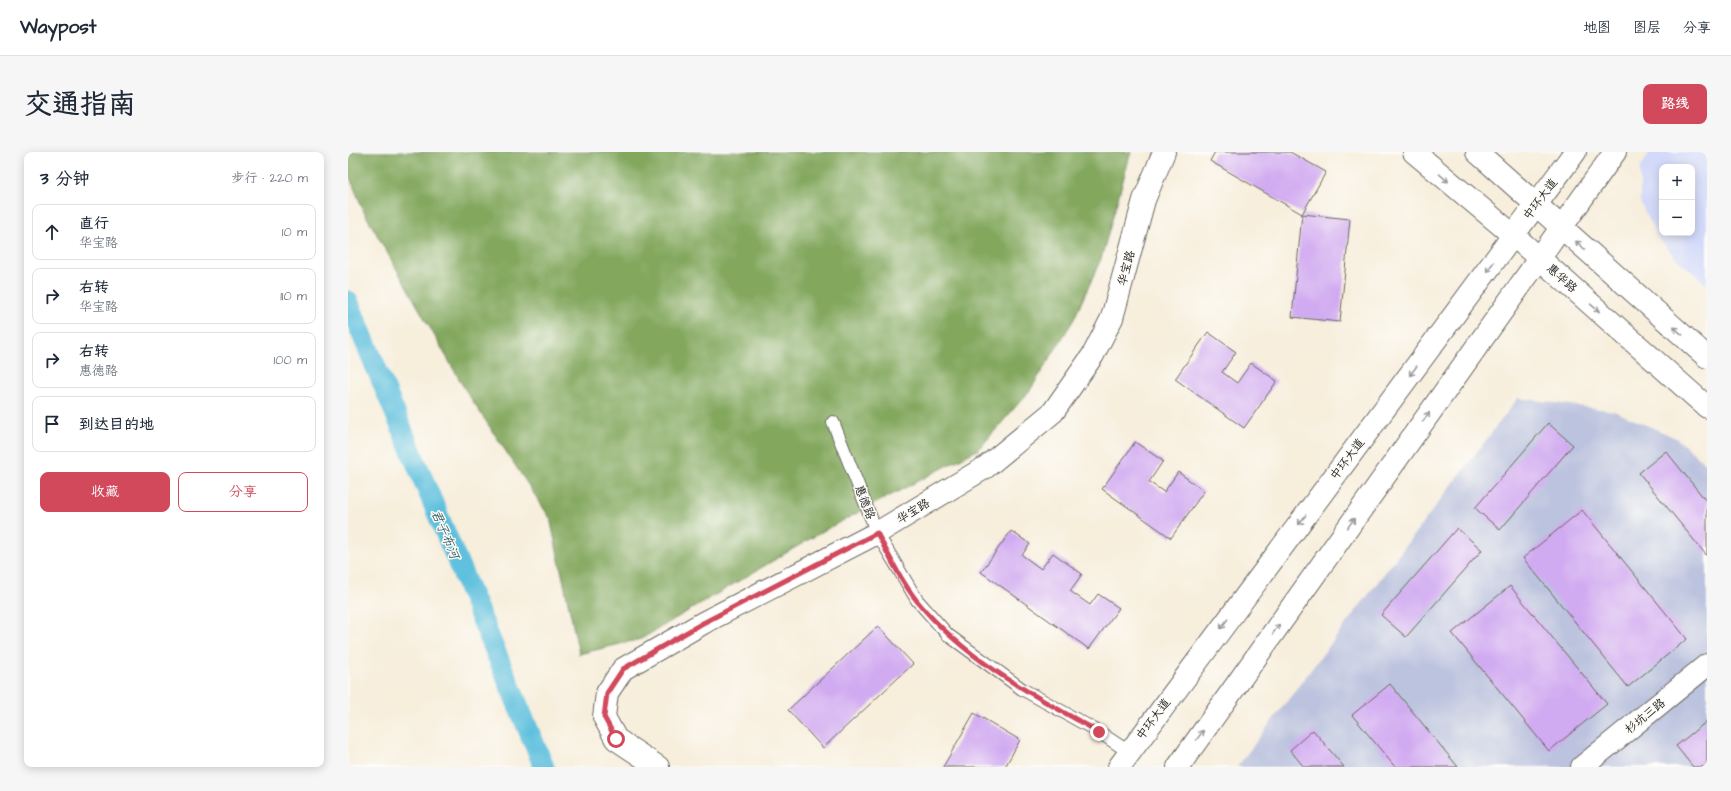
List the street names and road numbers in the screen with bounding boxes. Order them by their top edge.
street label: 中环大道 [1519,175,1562,224]
street label: 华宝路 [1114,249,1139,288]
street label: 惠华路 [1543,260,1581,297]
street label: 中环大道 [1326,435,1369,484]
street label: 惠德路 [850,482,879,522]
street label: 华宝路 [893,495,933,528]
street label: 中环大道 [1132,695,1175,744]
street label: 杉坑三路 [1621,695,1669,738]

